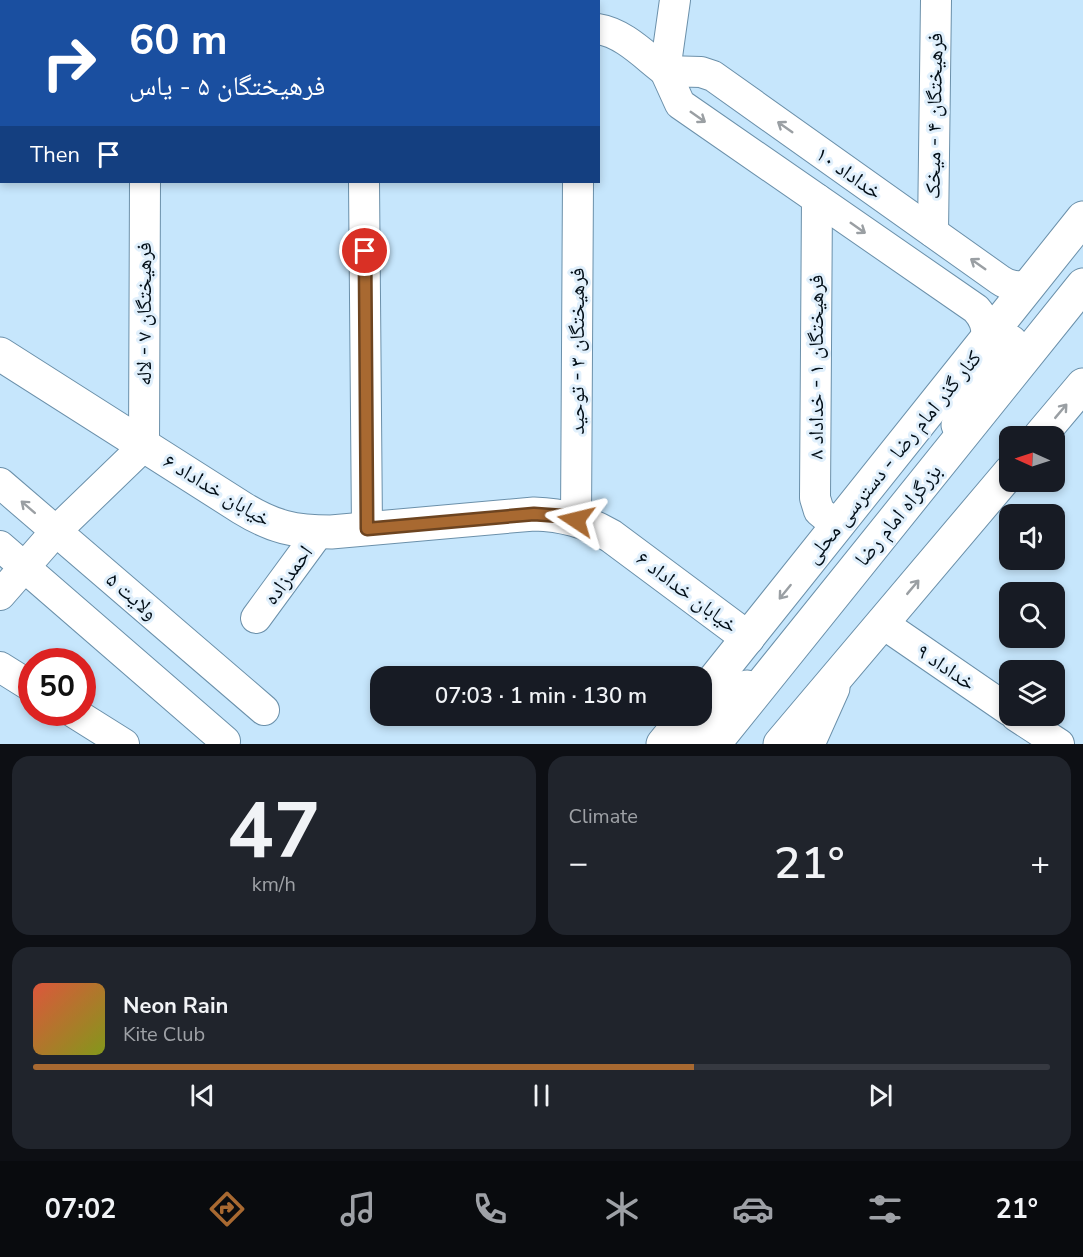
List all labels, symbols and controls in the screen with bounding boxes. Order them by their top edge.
text: 60 m [129,12,228,69]
icon: right [30,24,108,102]
street label: فرهیختگان ۴ - میخک [919,33,949,199]
text: فرهیختگان ۵ - یاس [129,68,325,105]
one-way arrow [689,111,705,123]
one-way arrow [777,121,793,133]
icon: arrive [92,138,125,171]
text: Then [30,140,80,170]
street label: خداداد ۱۰ [810,140,888,206]
one-way arrow [849,222,866,234]
pin [339,225,390,276]
icon: arrive [348,234,381,267]
street label: فرهیختگان ۷ - لاله [130,242,158,386]
one-way arrow [970,258,987,270]
street label: فرهیختگان ۳ - توحید [563,268,591,434]
street label: فرهیختگان ۱ - خداداد ۸ [802,275,830,459]
street label: کنار گذر امام رضا - دسترسی محلی [798,344,988,569]
one-way arrow [1055,403,1068,419]
north arrow [999,426,1065,492]
map controls [999,426,1065,726]
street label: خیابان خداداد ۶ [158,447,276,533]
street label: بزرگراه امام رضا [848,458,948,572]
position arrow [544,488,608,552]
one-way arrow [21,500,36,514]
button: sound [999,504,1065,570]
street label: احمدزاده [257,540,319,610]
street label: خیابان خداداد ۶ [630,545,744,639]
street label: ولایت ۵ [100,566,164,626]
one-way arrow [906,579,919,595]
button: search [999,582,1065,648]
one-way arrow [778,584,791,600]
street label: خداداد ۹ [911,637,981,697]
speed limit sign: 50 [18,648,96,726]
button: layers [999,660,1065,726]
text: 07:03 · 1 min · 130 m [435,681,647,711]
text: 47 [227,778,321,885]
text: Climate [569,803,638,830]
text: 21° [774,833,845,894]
text: − [569,841,588,886]
text: + [1030,841,1050,886]
text: km/h [252,871,296,898]
text: Neon Rain [123,991,228,1021]
text: Kite Club [123,1021,205,1048]
icon: previous [186,1079,219,1112]
icon: pause [525,1079,558,1112]
icon: next [864,1079,897,1112]
icon: directions [206,1188,248,1230]
icon: music [337,1188,379,1230]
icon: phone [469,1188,511,1230]
icon: climate [601,1188,643,1230]
icon: car [732,1188,774,1230]
icon: filters [864,1188,906,1230]
text: 07:02 [45,1191,116,1228]
text: 21° [995,1191,1038,1228]

